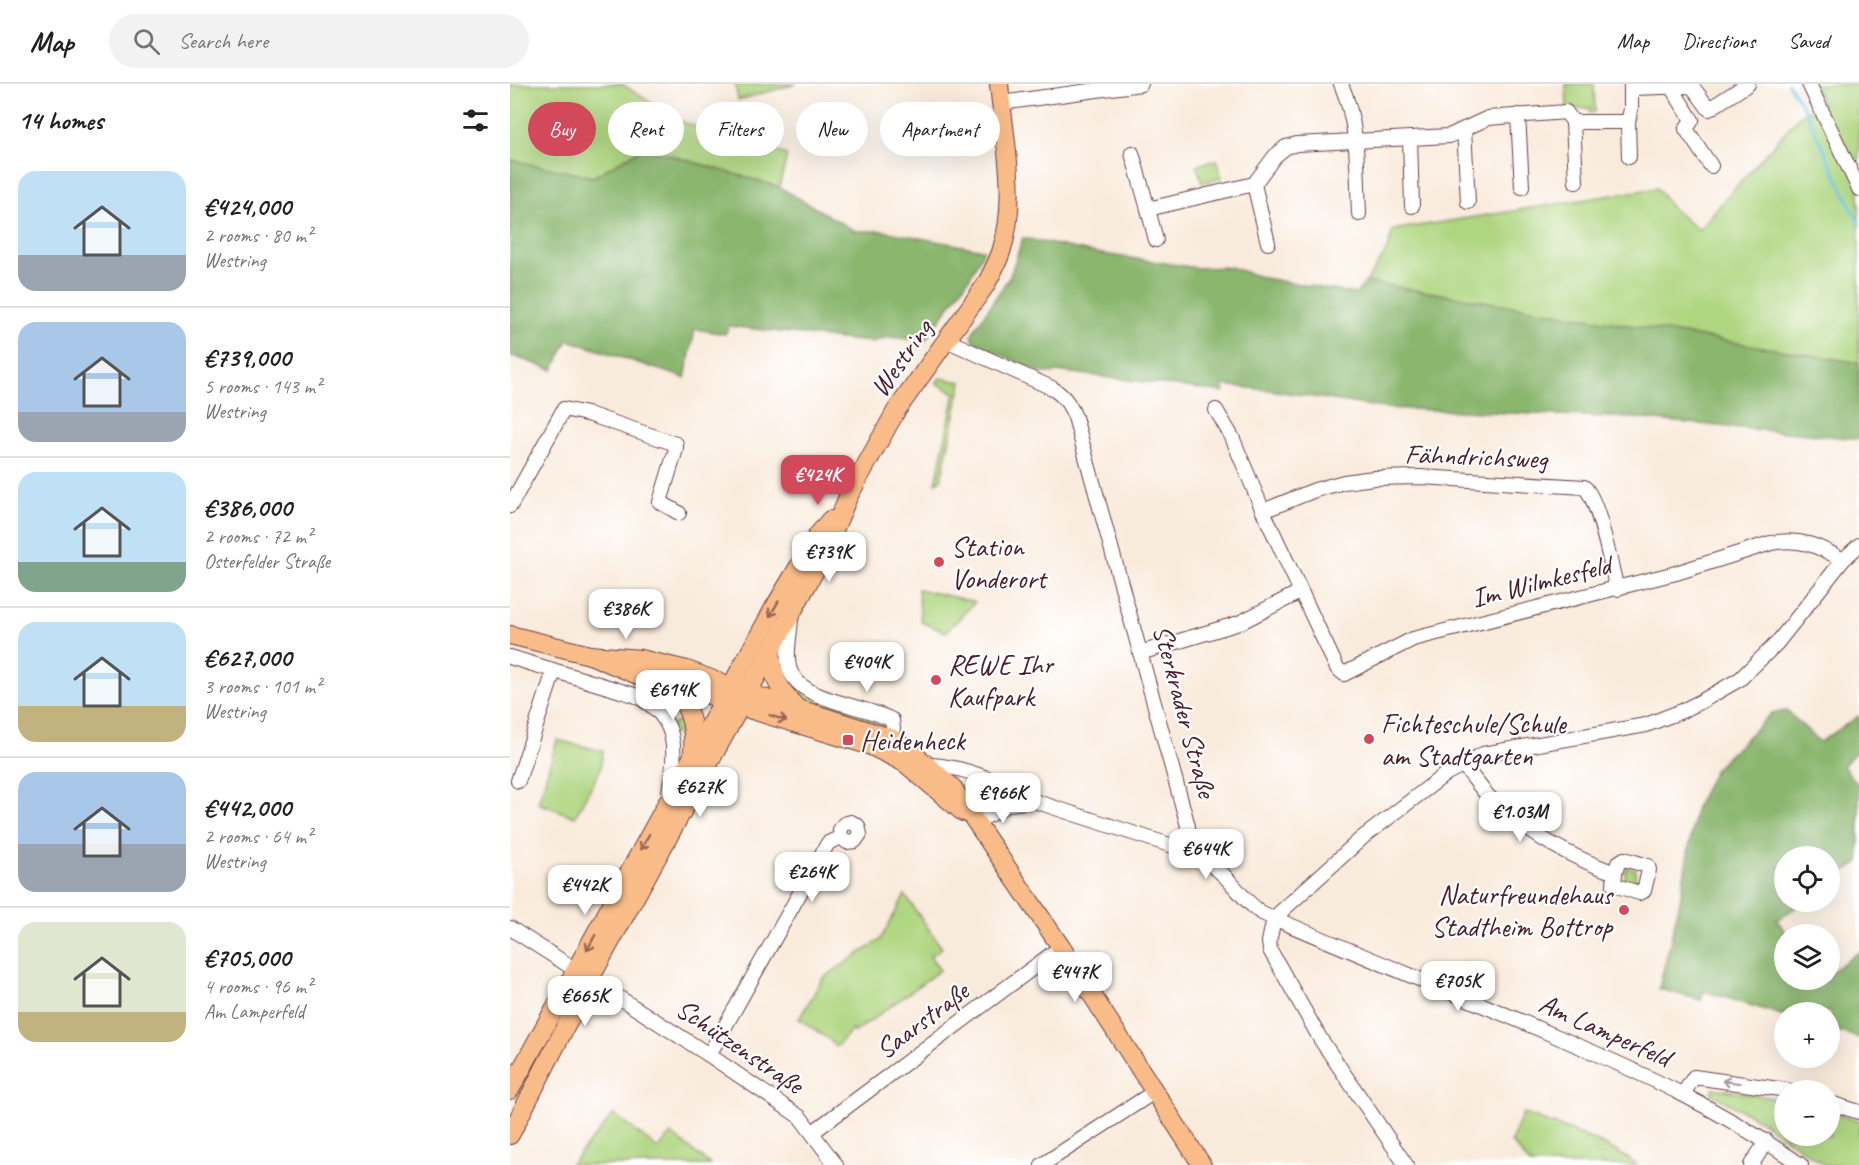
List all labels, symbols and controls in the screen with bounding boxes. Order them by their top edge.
search box [109,14,529,68]
text: Map [30,24,73,59]
icon: search [130,25,163,58]
text: Search here [178,27,268,55]
text: Map [1617,28,1649,54]
text: Directions [1682,28,1755,54]
text: Saved [1788,28,1829,54]
chip: Buy [528,102,596,156]
chip: Rent [608,102,684,156]
chip: Filters [696,102,784,156]
chip: New [796,102,868,156]
chip: Apartment [880,102,1000,156]
text: 14 homes [18,104,103,137]
icon: filters [459,104,492,137]
text: €424,000 [204,190,291,223]
icon: home [66,195,138,267]
text: 2 rooms · 80 m² [204,223,312,248]
text: Westring [204,248,266,273]
street label: Westring [862,311,941,403]
text: €739,000 [204,341,291,374]
icon: home [66,346,138,418]
text: 5 rooms · 143 m² [204,374,321,399]
text: Westring [204,399,266,424]
street label: Fähndrichsweg [1404,436,1550,476]
pin: €424K [776,455,860,506]
text: €424K [795,462,841,487]
text: €386,000 [204,491,292,524]
icon: home [66,496,138,568]
text: 2 rooms · 72 m² [204,524,312,549]
place label: Station Vonderort [951,529,1049,596]
pin: €739K [787,532,871,583]
text: €739K [806,539,852,564]
street label: Im Wilmkesfeld [1468,546,1618,615]
text: Osterfelder Straße [204,549,330,574]
marker: Station Vonderort [932,555,946,569]
pin: €386K [584,589,668,640]
text: €386K [603,596,649,621]
one-way arrow [768,600,780,617]
street label: Sterkrader Straße [1145,621,1225,803]
text: €627,000 [204,641,292,674]
pin: €404K [825,642,909,693]
icon: home [66,646,138,718]
place label: REWE Ihr Kaufpark [948,647,1055,714]
text: €404K [844,649,890,674]
pin: €614K [631,670,715,721]
marker: REWE Ihr Kaufpark [929,673,943,687]
text: 3 rooms · 101 m² [204,674,321,699]
text: €614K [650,677,696,702]
text: Westring [204,699,266,724]
place label: Fichteschule/Schule am Stadtgarten [1381,706,1568,773]
one-way arrow [768,713,787,724]
place label: Heidenheck [860,723,967,758]
marker: Fichteschule/Schule am Stadtgarten [1362,732,1376,746]
marker: Heidenheck [841,733,855,747]
pin: €627K [658,767,742,818]
pin: €966K [961,773,1045,824]
text: €627K [677,774,723,799]
text: €966K [980,780,1026,805]
text: €442,000 [204,791,291,824]
pin: €1.03M [1471,792,1569,843]
icon: home [66,796,138,868]
text: €1.03M [1493,799,1547,824]
text: 2 rooms · 64 m² [204,824,312,849]
pin: €644K [1164,829,1248,880]
one-way arrow [639,833,651,850]
text: €644K [1183,836,1229,861]
map controls [1774,846,1840,1146]
button: locate [1774,846,1840,912]
text: Westring [204,849,266,874]
pin: €264K [770,852,854,903]
text: €264K [789,859,835,884]
pin: €442K [543,865,627,916]
text: €442K [562,872,608,897]
place label: Naturfreundehaus Stadtheim Bottrop [1431,877,1614,944]
marker: Naturfreundehaus Stadtheim Bottrop [1617,903,1631,917]
button: layers [1774,924,1840,990]
one-way arrow [585,934,597,951]
text: €705,000 [204,941,291,974]
icon: home [66,946,138,1018]
pin: €447K [1033,952,1117,1003]
text: €447K [1052,959,1098,984]
pin: €705K [1416,961,1500,1012]
text: €705K [1435,968,1481,993]
street label: Saarstraße [869,973,977,1066]
text: 4 rooms · 96 m² [204,974,312,999]
pin: €665K [543,976,627,1027]
text: €665K [562,983,608,1008]
street label: Am Lamperfeld [1534,985,1680,1076]
street label: Schützenstraße [670,991,812,1102]
text: Am Lamperfeld [204,999,304,1024]
button: + [1774,1002,1840,1068]
one-way arrow [1722,1076,1742,1087]
button: − [1774,1080,1840,1146]

